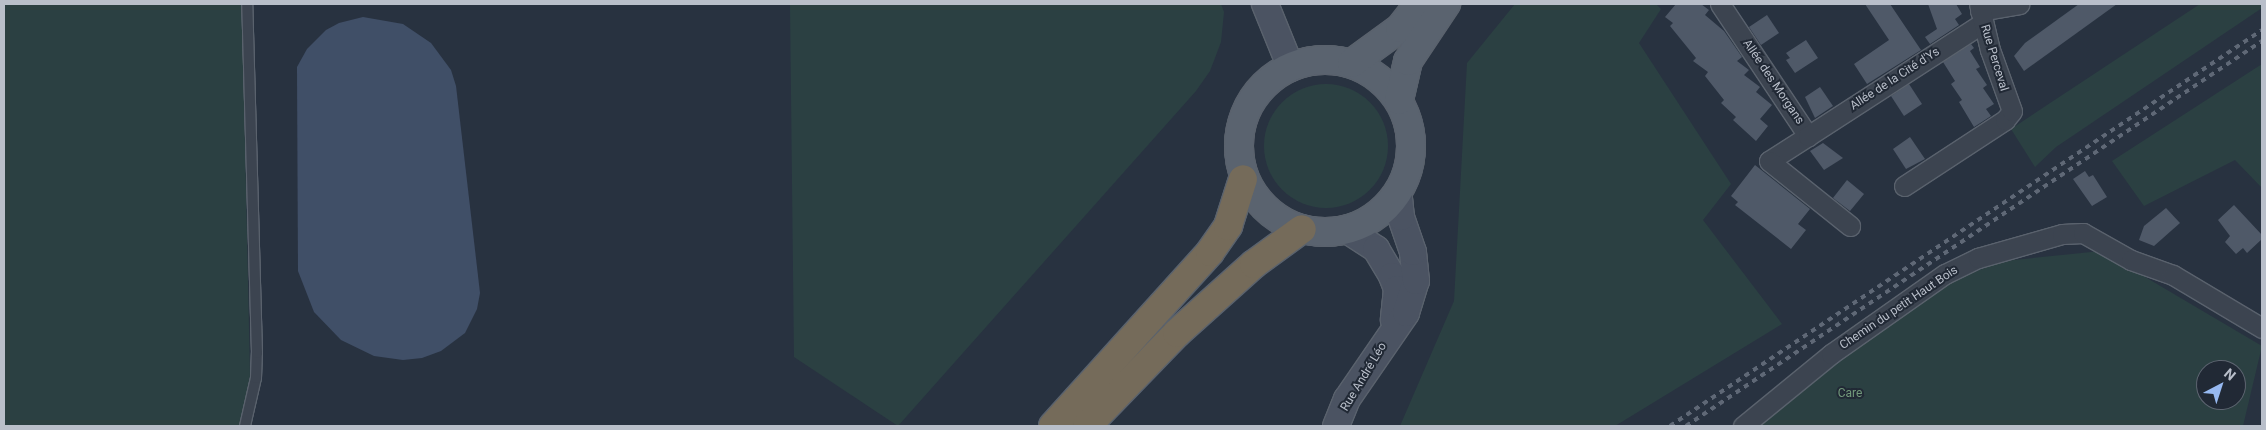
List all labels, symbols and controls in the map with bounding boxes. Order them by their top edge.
street label: Rue Perceval [1977,23,2011,93]
street label: Allée des Morgans [1739,37,1807,127]
street label: Allée de la Cité d'Ys [1848,45,1942,113]
street label: Chemin du petit Haut Bois [1837,263,1961,353]
street label: Rue André Léo [1338,340,1390,414]
north arrow [2196,360,2246,410]
text: N [2221,365,2239,384]
park label: Care [1838,387,1862,401]

